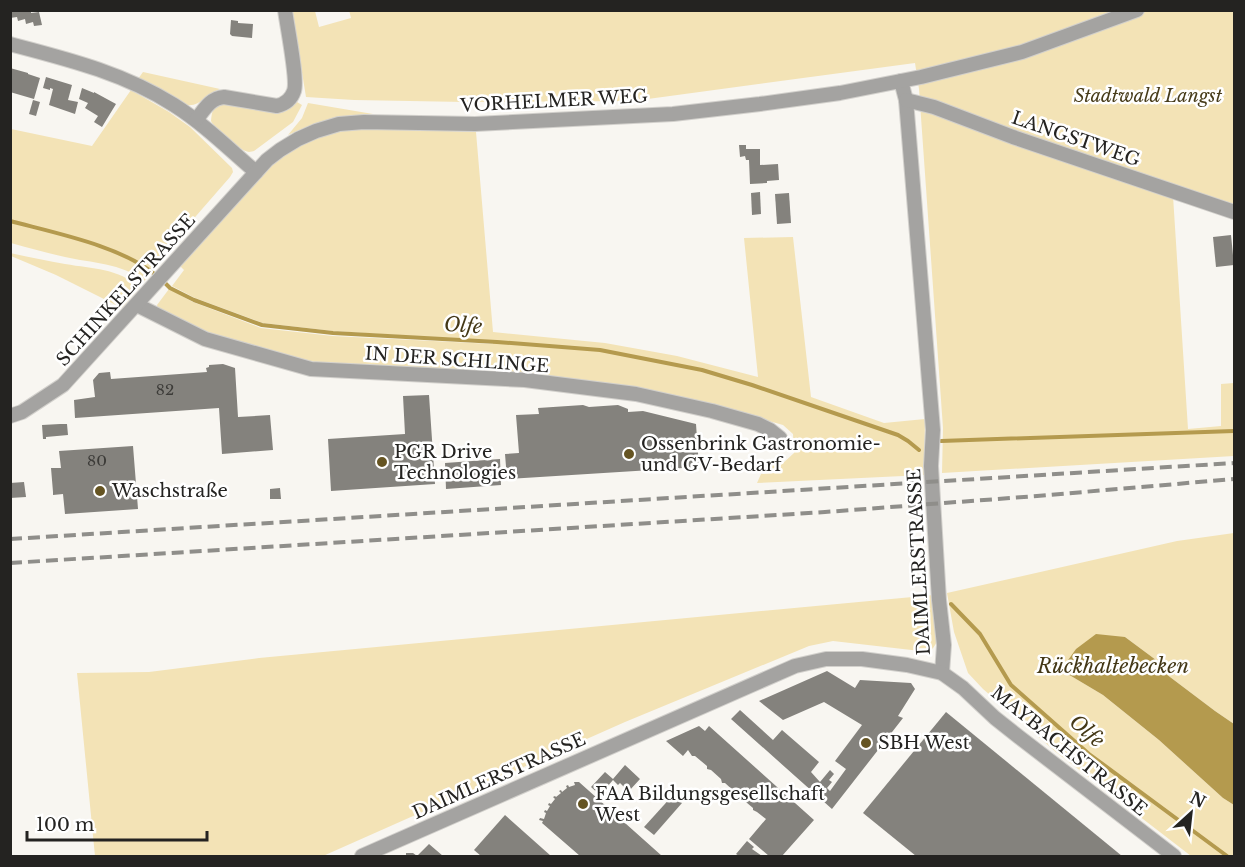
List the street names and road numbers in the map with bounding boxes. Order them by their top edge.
street label: VORHELMER WEG [459,85,649,117]
street label: LANGSTWEG [1009,107,1143,171]
street label: SCHINKELSTRASSE [52,209,200,371]
street label: IN DER SCHLINGE [364,343,550,377]
street label: DAIMLERSTRASSE [903,468,935,656]
street label: MAYBACHSTRASSE [987,681,1151,821]
street label: DAIMLERSTRASSE [409,728,589,824]

